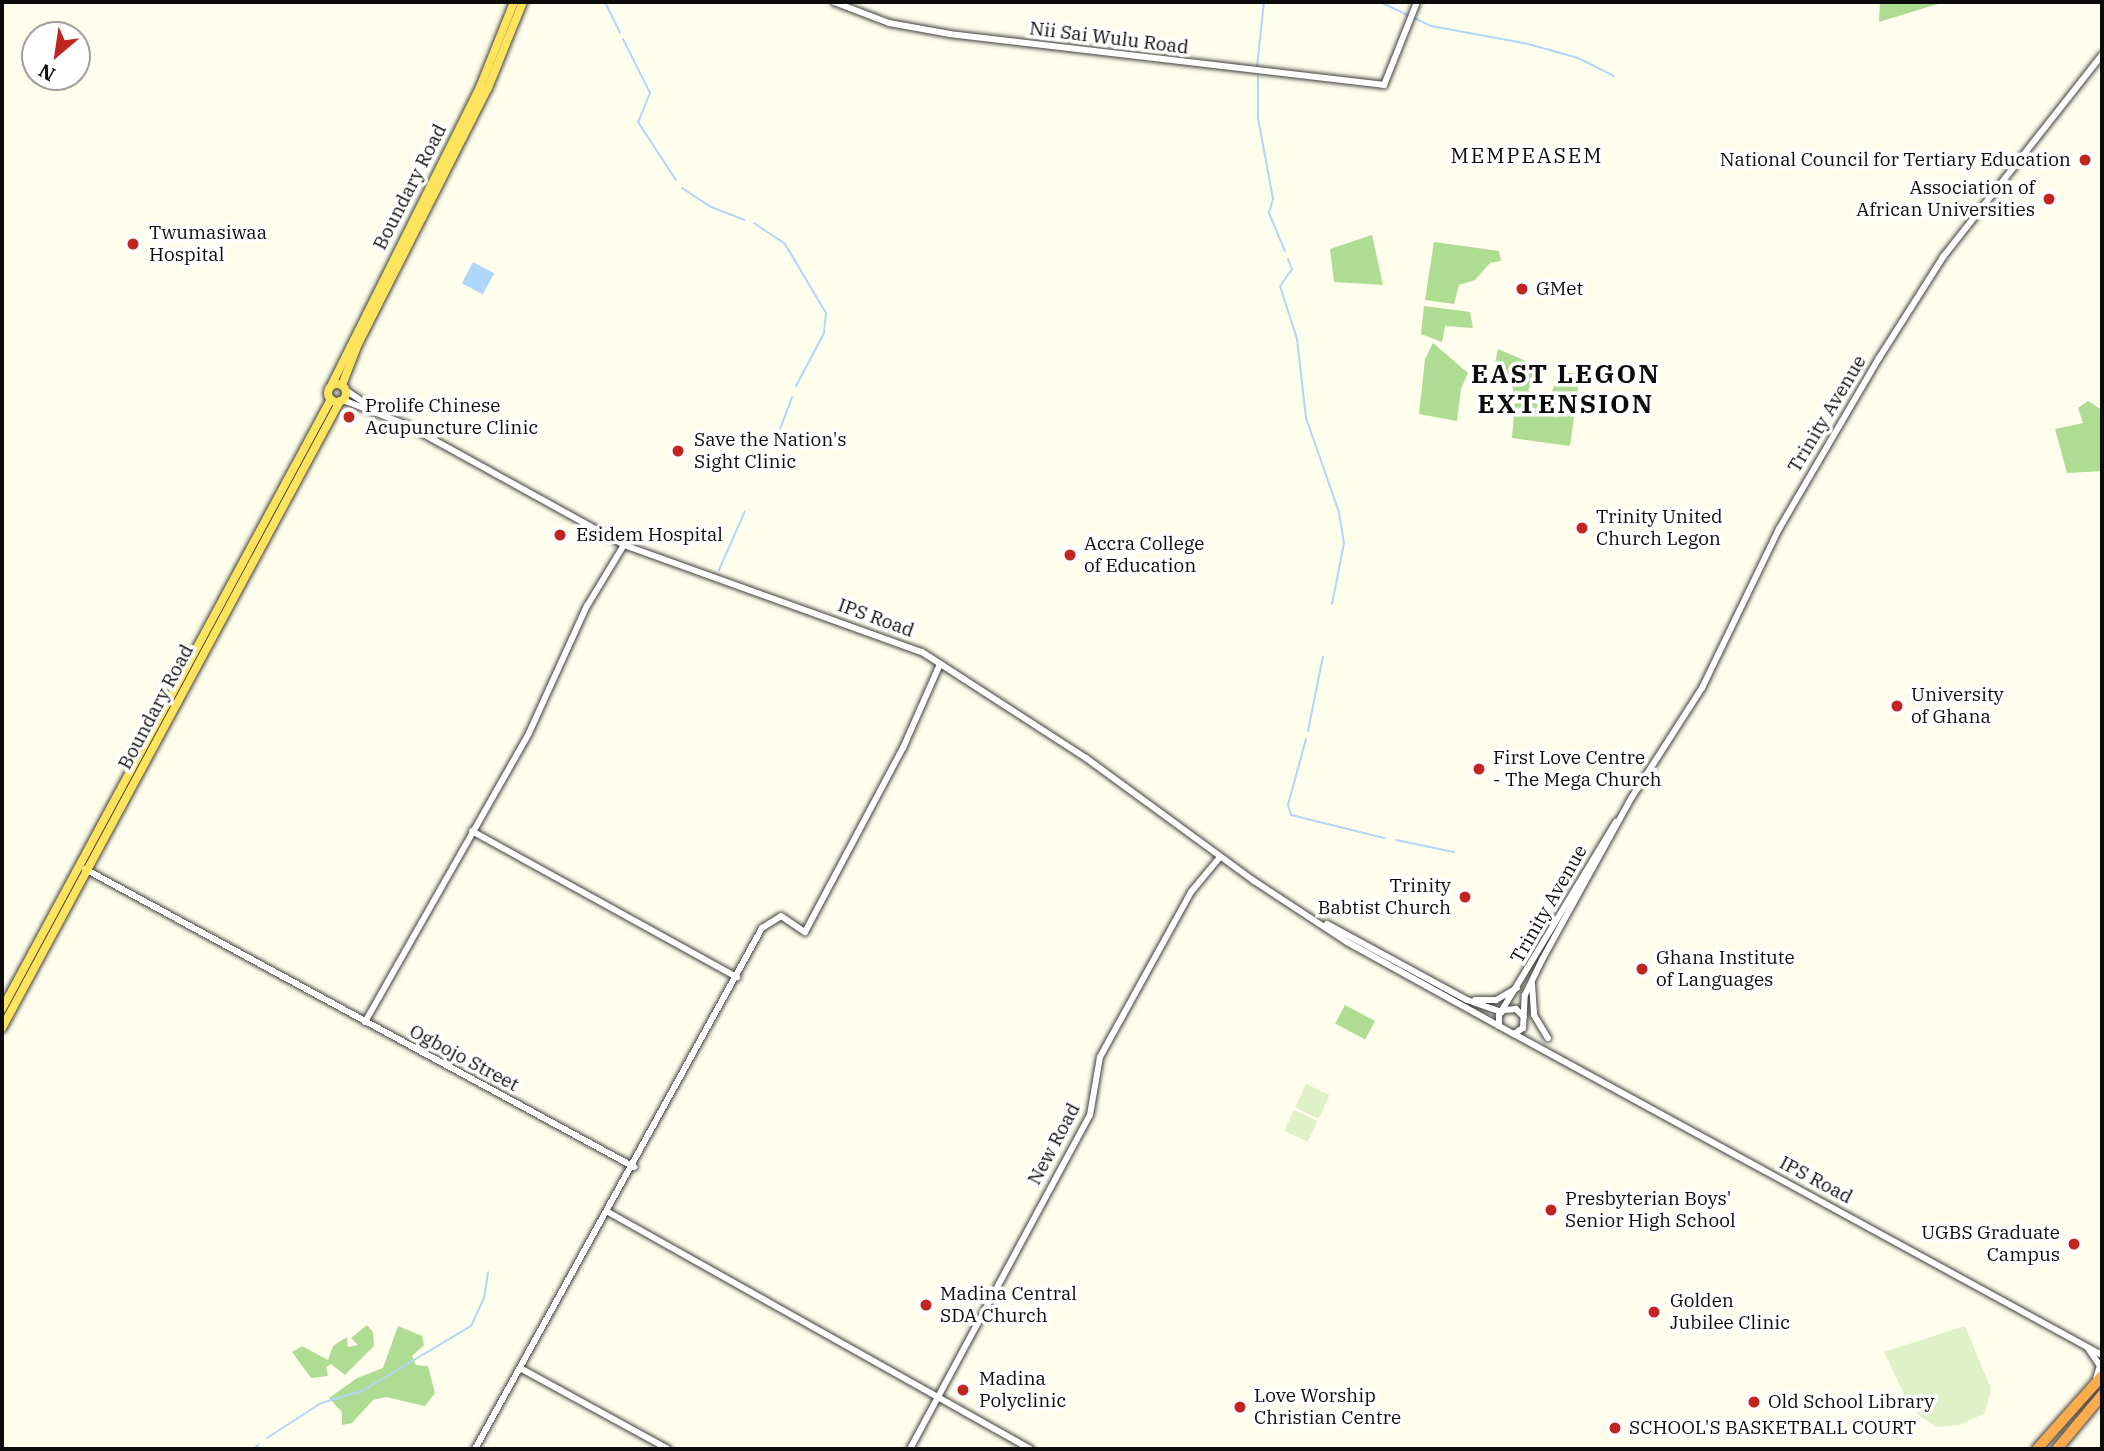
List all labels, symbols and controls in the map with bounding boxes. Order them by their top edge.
street label: Nii Sai Wulu Road [1028,17,1190,59]
north arrow [21,21,91,91]
text: N [34,58,59,87]
street label: Boundary Road [368,120,452,254]
district label: MEMPEASEM [1452,142,1602,168]
place label: National Council for Tertiary Education [1720,149,2071,171]
marker: National Council for Tertiary Education [2077,152,2093,168]
place label: Association of African Universities [1856,177,2035,221]
marker: Association of African Universities [2041,191,2057,207]
place label: Twumasiwaa Hospital [149,222,267,266]
marker: Twumasiwaa Hospital [123,234,143,254]
place label: GMet [1536,278,1583,300]
marker: GMet [1514,281,1530,297]
street label: Trinity Avenue [1783,351,1871,477]
district label: EAST LEGON EXTENSION [1472,358,1660,420]
place label: Prolife Chinese Acupuncture Clinic [365,395,538,439]
marker: Prolife Chinese Acupuncture Clinic [339,407,359,427]
place label: Save the Nation's Sight Clinic [694,429,847,473]
marker: Save the Nation's Sight Clinic [668,441,688,461]
place label: Trinity United Church Legon [1596,506,1723,550]
marker: Trinity United Church Legon [1574,520,1590,536]
place label: Esidem Hospital [576,524,723,546]
marker: Esidem Hospital [550,525,570,545]
place label: Accra College of Education [1084,533,1204,577]
marker: Accra College of Education [1062,547,1078,563]
street label: IPS Road [835,594,917,642]
street label: Boundary Road [114,641,198,773]
place label: University of Ghana [1911,684,2004,728]
marker: University of Ghana [1889,698,1905,714]
place label: First Love Centre - The Mega Church [1493,747,1662,791]
marker: First Love Centre - The Mega Church [1471,761,1487,777]
street label: Trinity Avenue [1506,841,1592,967]
place label: Trinity Babtist Church [1318,875,1451,919]
marker: Trinity Babtist Church [1457,889,1473,905]
place label: Ghana Institute of Languages [1656,947,1795,991]
marker: Ghana Institute of Languages [1634,961,1650,977]
street label: Ogbojo Street [405,1020,523,1096]
street label: New Road [1023,1099,1085,1189]
street label: IPS Road [1776,1151,1856,1209]
place label: Presbyterian Boys' Senior High School [1565,1188,1736,1232]
marker: Presbyterian Boys' Senior High School [1543,1202,1559,1218]
place label: UGBS Graduate Campus [1921,1222,2060,1266]
marker: UGBS Graduate Campus [2066,1236,2082,1252]
place label: Madina Central SDA Church [940,1283,1077,1327]
place label: Golden Jubilee Clinic [1670,1290,1790,1334]
marker: Madina Central SDA Church [918,1297,934,1313]
marker: Golden Jubilee Clinic [1644,1302,1664,1322]
place label: Madina Polyclinic [979,1368,1066,1412]
marker: Madina Polyclinic [953,1380,973,1400]
place label: Love Worship Christian Centre [1254,1385,1401,1429]
place label: Old School Library [1768,1391,1934,1413]
marker: Old School Library [1746,1394,1762,1410]
marker: Love Worship Christian Centre [1232,1399,1248,1415]
place label: SCHOOL'S BASKETBALL COURT [1629,1417,1916,1439]
marker: SCHOOL'S BASKETBALL COURT [1607,1420,1623,1436]

